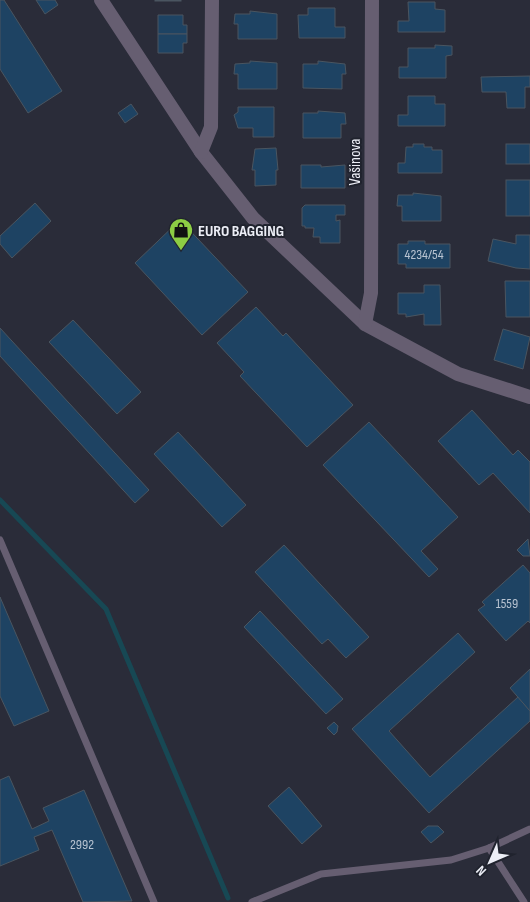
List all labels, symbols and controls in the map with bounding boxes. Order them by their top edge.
street label: Vašinova [346,138,365,186]
shop icon: EURO BAGGING [168,217,194,251]
place label: EURO BAGGING [198,222,284,241]
house number: 4234/54 [404,246,444,263]
house number: 1559 [496,595,518,612]
house number: 2992 [70,836,94,853]
north arrow [465,837,515,887]
text: N [473,862,490,879]

